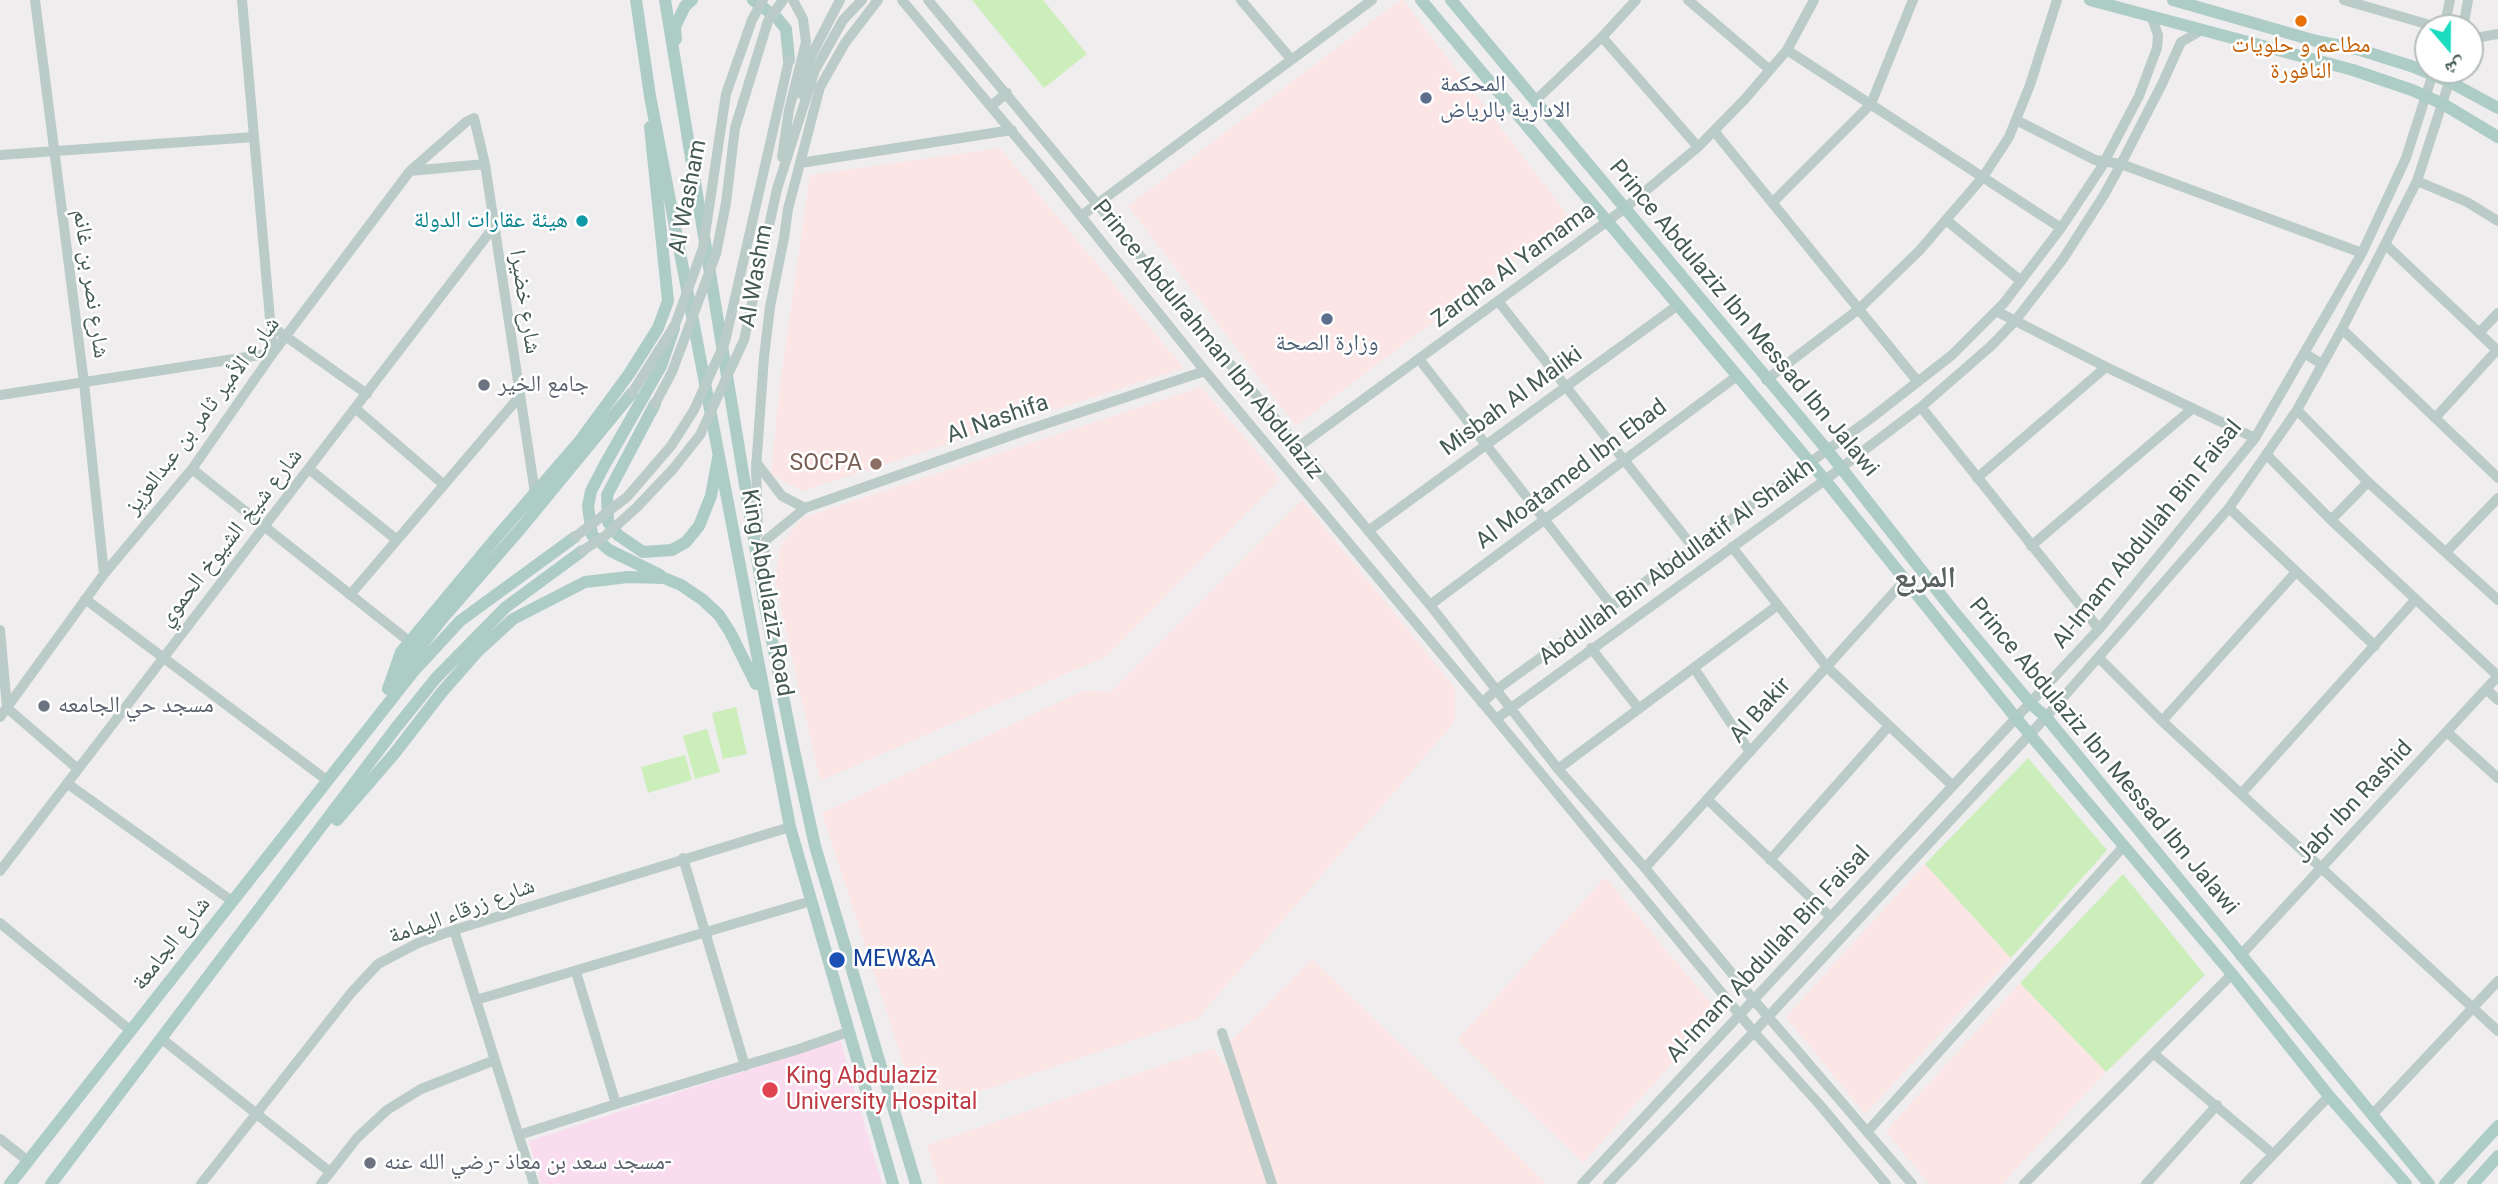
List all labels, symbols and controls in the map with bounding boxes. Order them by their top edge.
marker: مطاعم و حلويات النافورة [2293,13,2309,29]
north arrow [2414,14,2484,84]
place label: مطاعم و حلويات النافورة [2231,32,2371,86]
text: ش [2442,53,2469,82]
place label: المحكمة الادارية بالرياض [1440,71,1570,125]
marker: المحكمة الادارية بالرياض [1418,90,1434,106]
street label: Al Washam [664,137,714,257]
street label: Prince Abdulaziz Ibn Messad Ibn Jalawi [1602,155,1884,483]
street label: Prince Abdulrahman Ibn Abdulaziz [1086,195,1328,485]
street label: Zarqha Al Yamama [1427,198,1601,334]
place label: هيئة عقارات الدولة [414,207,568,235]
street label: شارع نصر بن غانم [66,208,114,360]
marker: هيئة عقارات الدولة [574,213,590,229]
street label: Al Washm [734,223,780,329]
street label: شارع خضيرا [502,248,546,356]
marker: وزارة الصحة [1319,311,1335,327]
street label: شارع الأمير ثامر بن عبدالعزيز [120,312,286,520]
place label: وزارة الصحة [1275,330,1379,358]
street label: Misbah Al Maliki [1436,341,1588,463]
place label: جامع الخير [498,371,589,399]
marker: جامع الخير [476,377,492,393]
street label: Al Nashifa [943,390,1053,450]
street label: Al Moatamed Ibn Ebad [1471,394,1673,556]
street label: Al-Imam Abdullah Bin Faisal [2047,415,2249,655]
street label: شارع شيخ الشيوخ الحموي [153,443,309,633]
place label: SOCPA [790,450,862,478]
street label: Abdullah Bin Abdullatif Al Shaikh [1534,454,1820,672]
marker: SOCPA [868,456,884,472]
street label: King Abdulaziz Road [734,487,798,699]
district label: المربع [1894,561,1956,597]
street label: Prince Abdulaziz Ibn Messad Ibn Jalawi [1962,593,2244,921]
street label: Al Bakir [1725,673,1797,749]
place label: مسجد حي الجامعه [58,692,214,720]
marker: مسجد حي الجامعه [36,698,52,714]
street label: Jabr Ibn Rashid [2291,735,2419,871]
street label: Al-Imam Abdullah Bin Faisal [1661,841,1877,1069]
street label: شارع زرقاء اليمامة [385,873,539,951]
street label: شارع الجامعة [127,892,217,996]
place label: MEW&A [853,946,936,974]
marker: MEW&A [827,950,847,970]
place label: King Abdulaziz University Hospital [786,1063,977,1117]
marker: King Abdulaziz University Hospital [760,1080,780,1100]
place label: مسجد سعد بن معاذ -رضي الله عنه- [384,1149,671,1177]
marker: مسجد سعد بن معاذ -رضي الله عنه- [362,1155,378,1171]

